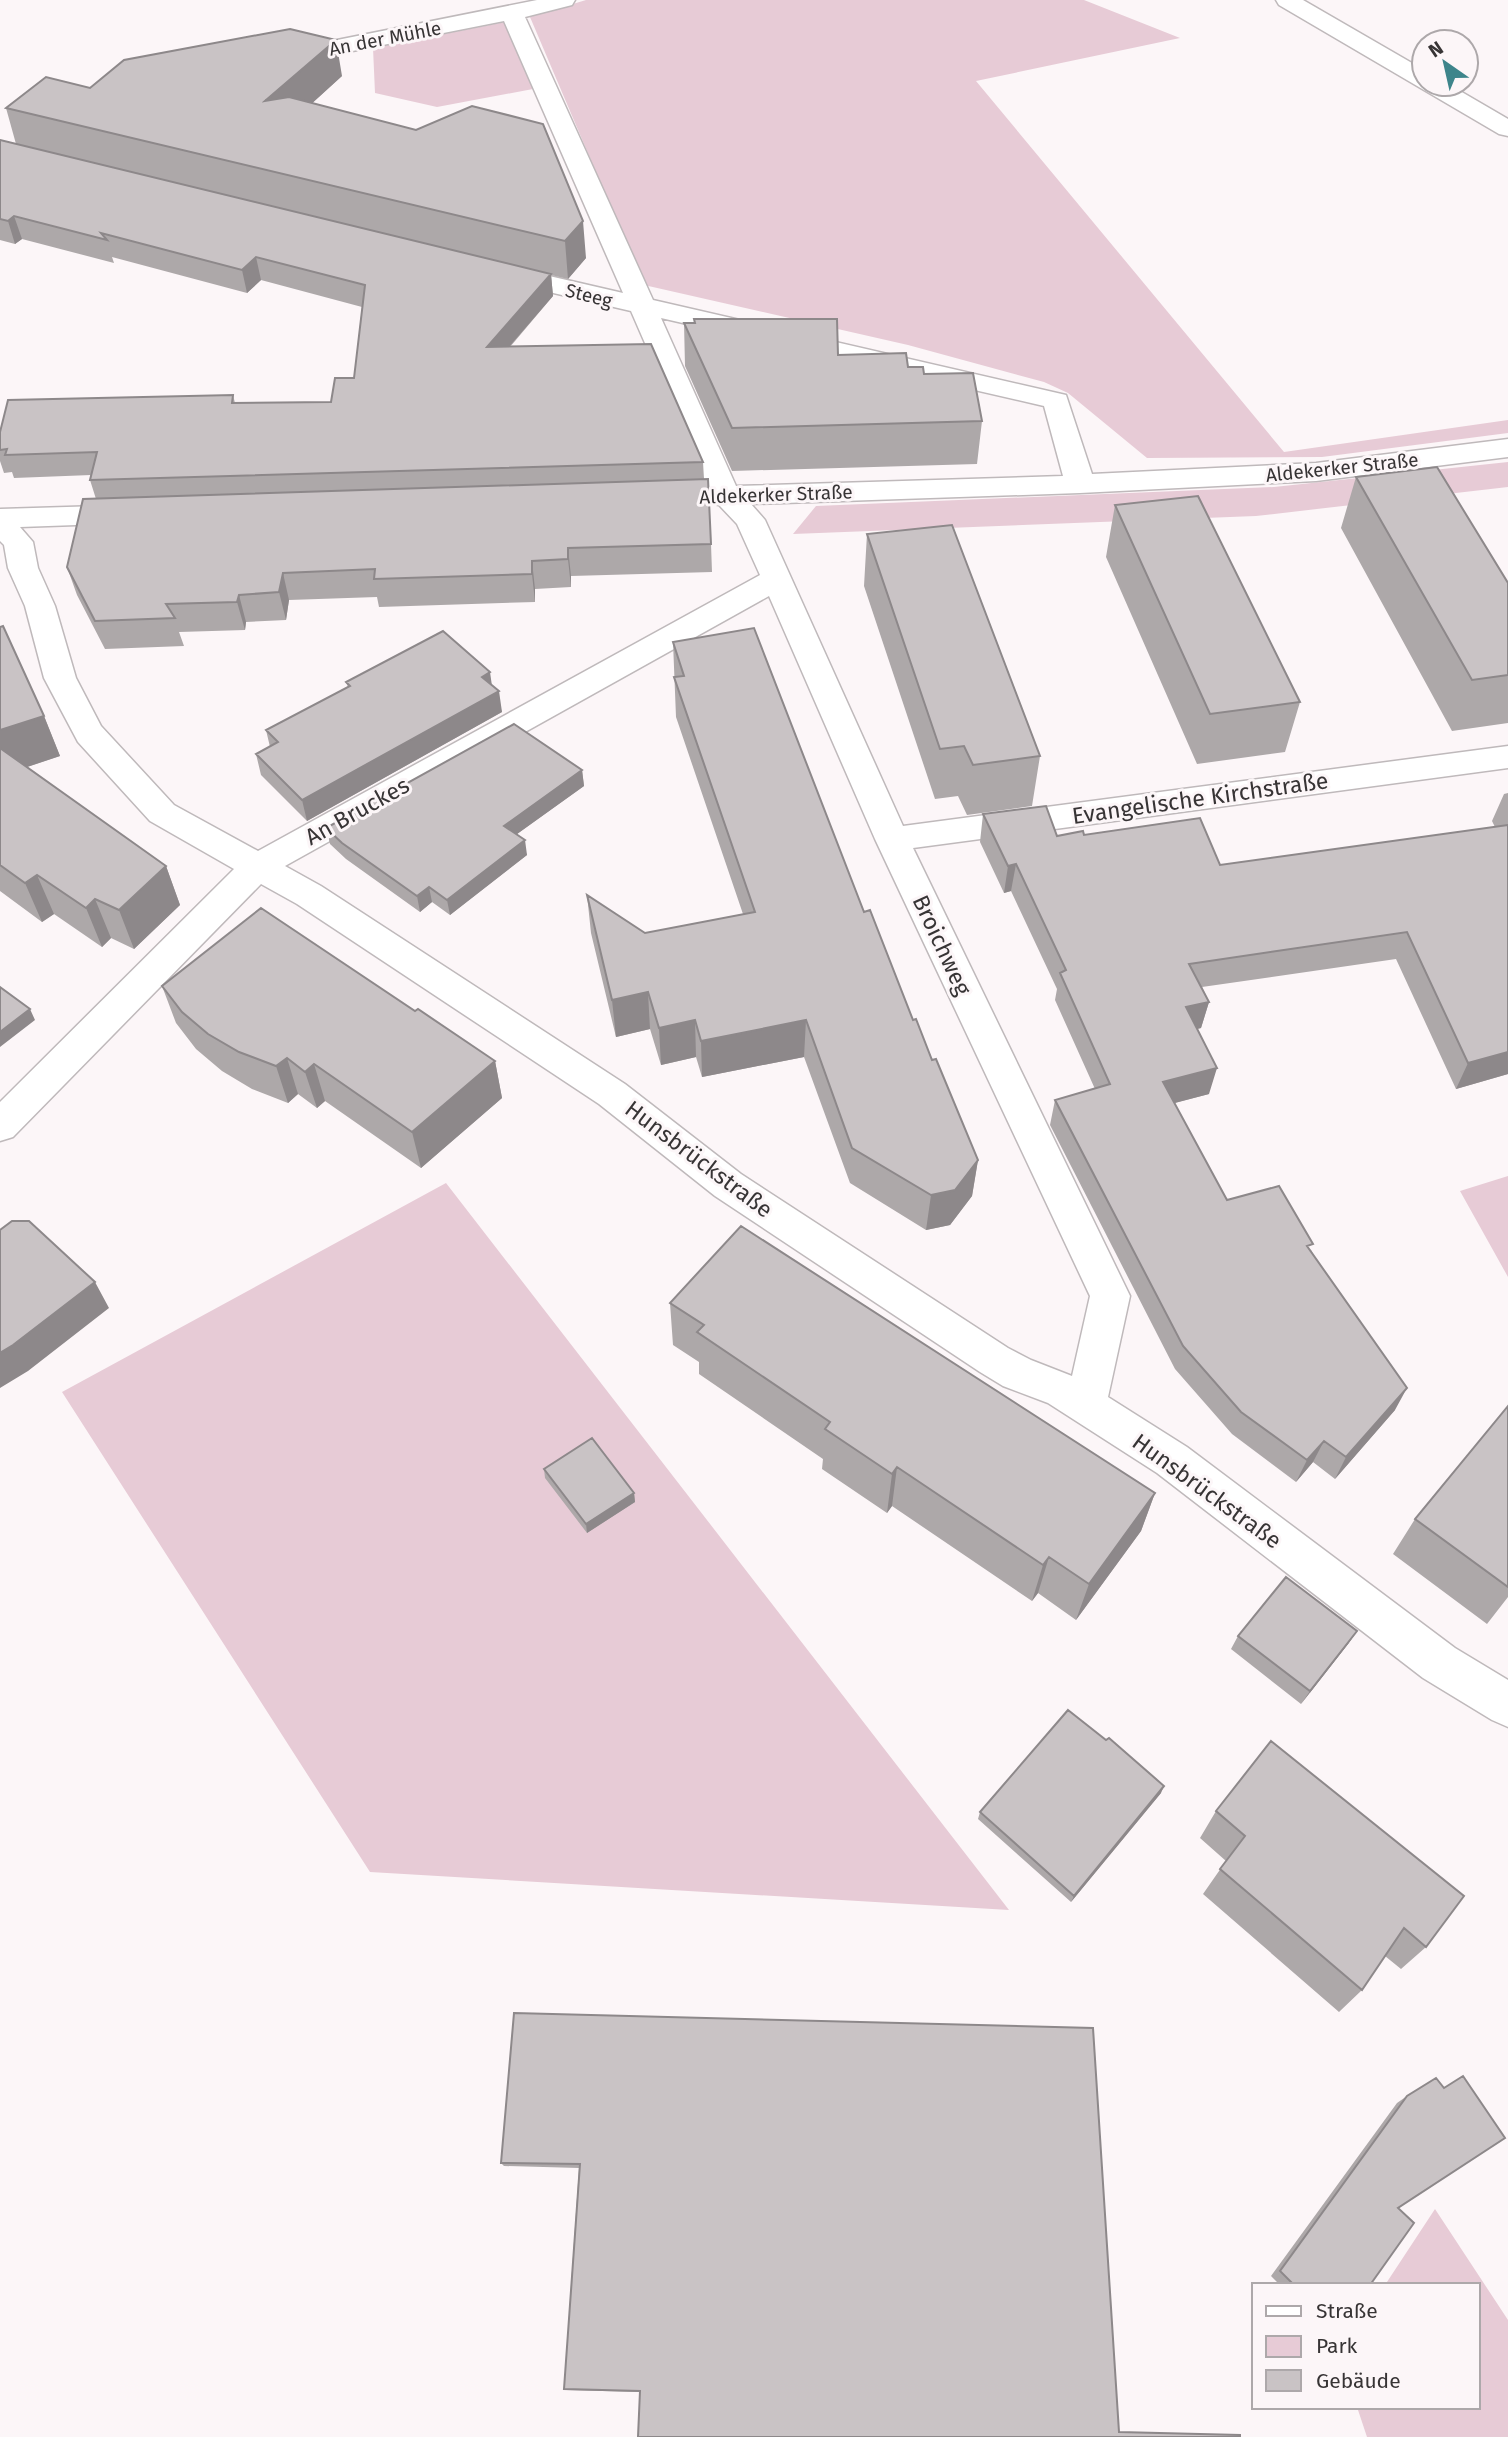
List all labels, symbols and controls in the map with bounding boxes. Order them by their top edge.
street label: An der Mühle [327,16,443,61]
north arrow [1410,28,1480,98]
text: N [1424,36,1447,62]
street label: Steeg [563,279,615,312]
street label: Aldekerker Straße [1265,448,1420,487]
street label: Aldekerker Straße [699,480,853,509]
street label: Evangelische Kirchstraße [1070,766,1330,830]
street label: An Bruckes [300,771,414,851]
street label: Broichweg [907,890,977,1000]
street label: Hunsbrückstraße [620,1094,778,1224]
street label: Hunsbrückstraße [1127,1427,1287,1555]
legend [1252,2283,1480,2409]
text: Straße [1316,2298,1378,2324]
text: Park [1316,2333,1358,2359]
text: Gebäude [1316,2368,1401,2394]

